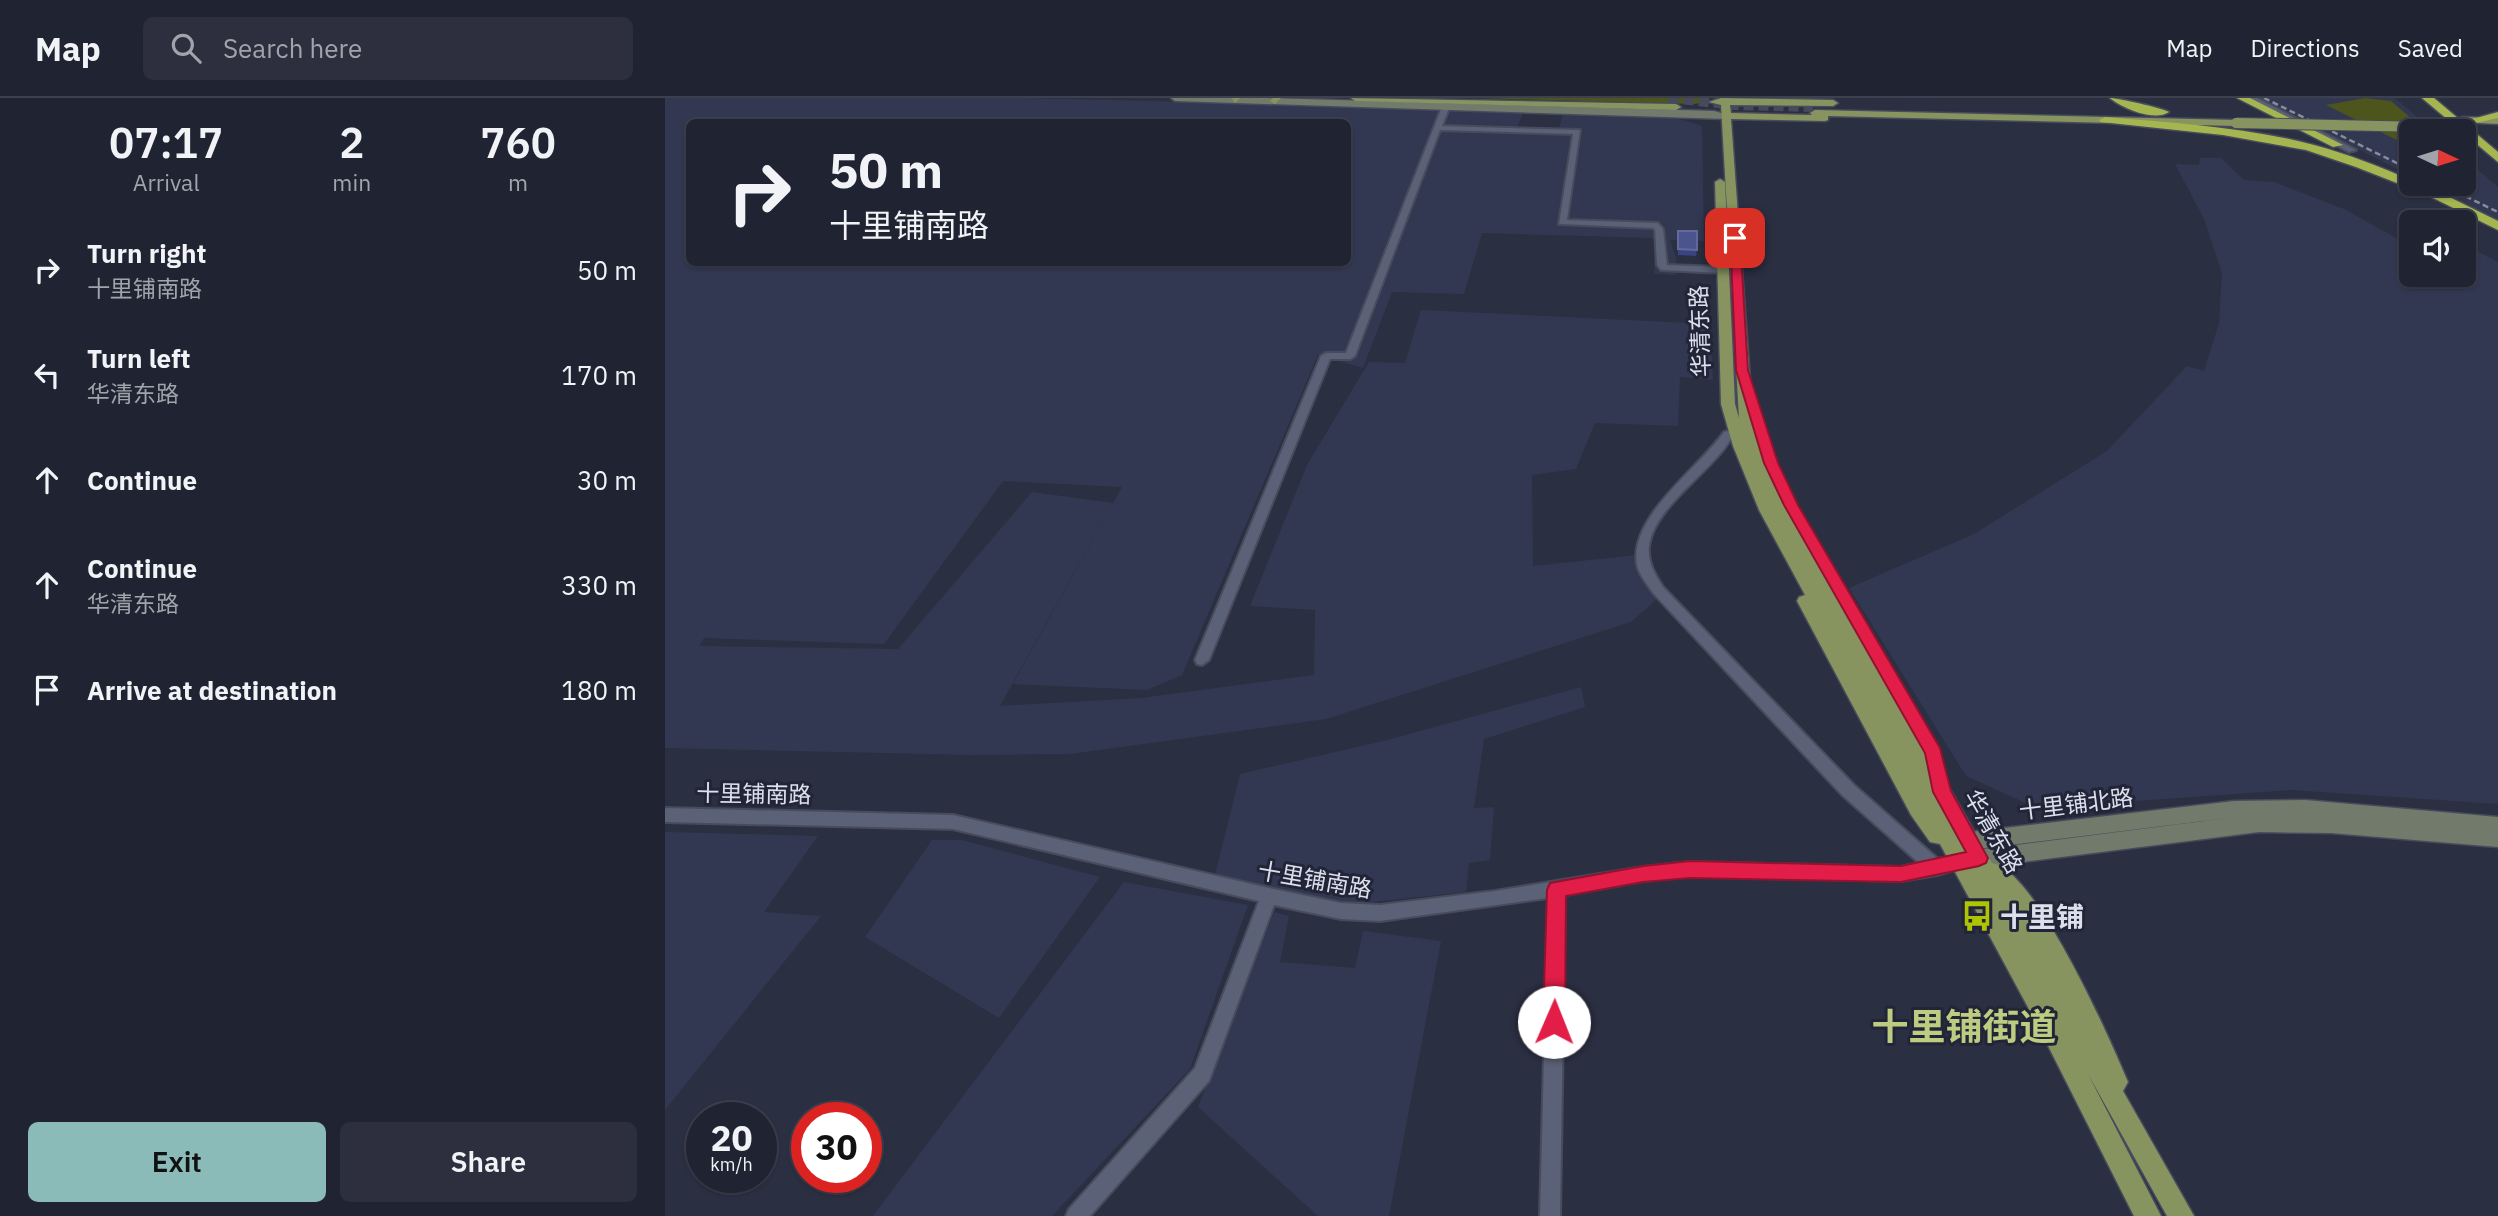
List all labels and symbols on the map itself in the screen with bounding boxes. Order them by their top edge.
north arrow [2399,119,2476,196]
pin [1705,208,1765,268]
street label: 华清东路 [1682,285,1716,377]
street label: 十里铺南路 [696,777,812,809]
street label: 十里铺北路 [2017,781,2135,825]
street label: 华清东路 [1958,784,2030,878]
street label: 十里铺南路 [1256,854,1374,904]
place label: 十里铺 [2000,898,2084,935]
bus stop icon: 十里铺 [1960,899,1994,933]
position arrow [1517,985,1591,1059]
district label: 十里铺街道 [1872,1002,2057,1050]
speed limit sign: 30 [791,1102,882,1193]

